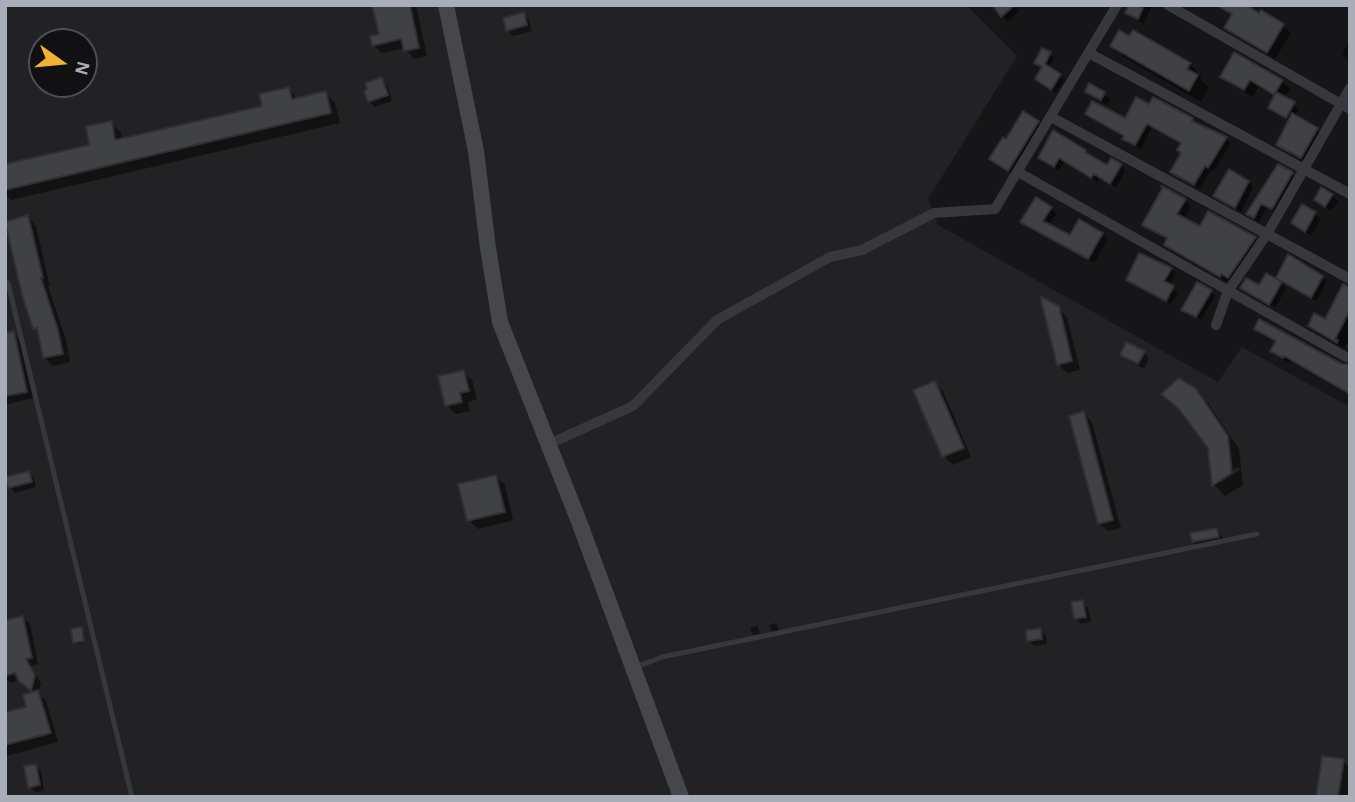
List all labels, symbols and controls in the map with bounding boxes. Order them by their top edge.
north arrow [28,28,98,98]
text: N [71,59,93,77]

